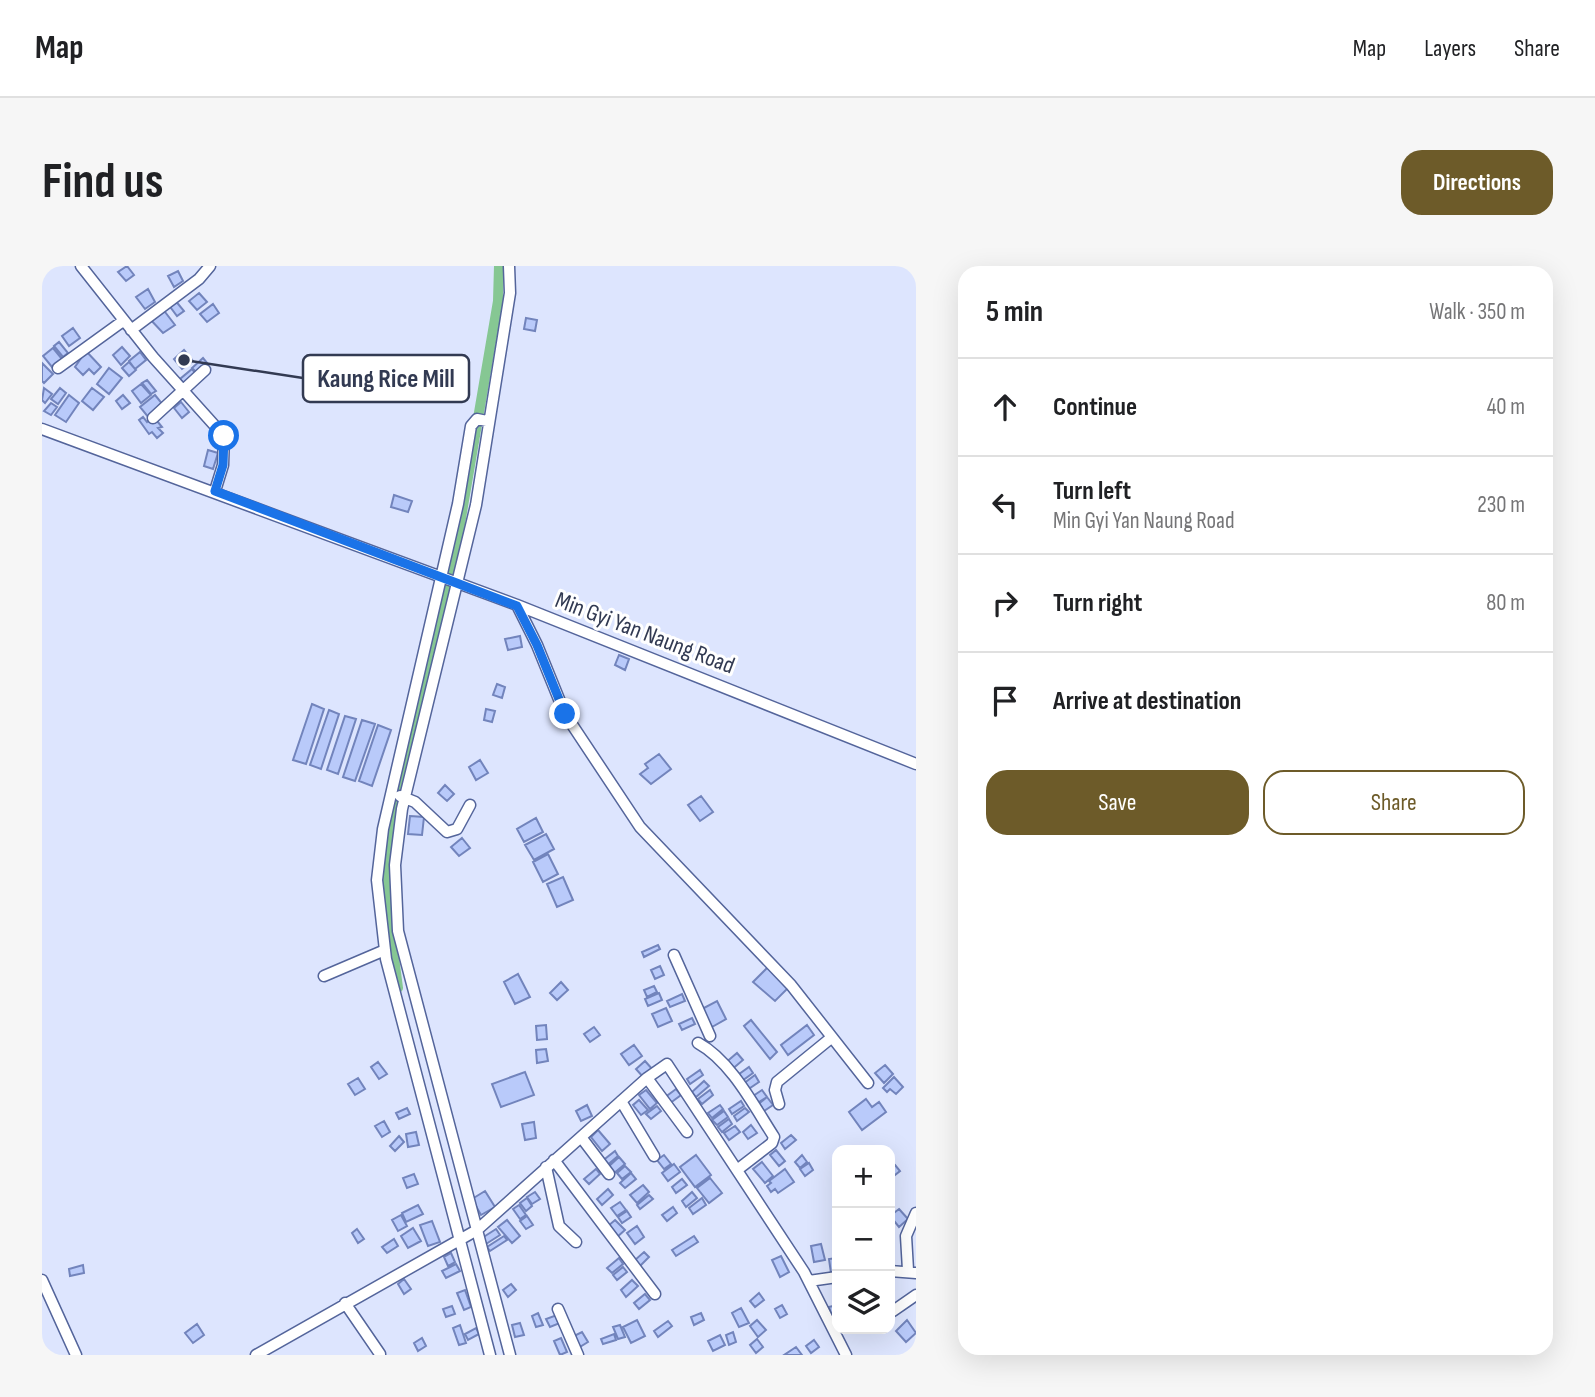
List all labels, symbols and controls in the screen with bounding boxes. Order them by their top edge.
text: Map [35,28,84,68]
text: Map [1353,34,1386,63]
text: Layers [1424,34,1476,63]
text: Share [1514,34,1560,63]
button: Directions [1401,150,1553,215]
text: Find us [42,153,164,212]
text: 5 min [986,294,1043,330]
text: Walk · 350 m [1429,298,1525,326]
callout: Kaung Rice Mill [303,355,469,402]
text: Kaung Rice Mill [317,364,455,395]
icon: ahead [986,388,1024,426]
text: Continue [1053,392,1137,423]
text: 40 m [1487,393,1525,421]
route start [208,420,239,451]
text: Turn left [1053,476,1131,507]
icon: left [986,486,1024,524]
text: 230 m [1477,491,1525,519]
text: Min Gyi Yan Naung Road [1053,507,1235,535]
icon: right [986,584,1024,622]
street label: Min Gyi Yan Naung Road [551,586,739,680]
text: Turn right [1053,588,1142,619]
text: 80 m [1486,589,1525,617]
icon: arrive [986,682,1024,720]
text: Arrive at destination [1053,686,1241,717]
route end [549,698,580,729]
button: Save [986,770,1249,835]
button: Share [1263,770,1525,835]
map controls [832,1145,895,1334]
button: + [832,1145,895,1208]
button: − [832,1208,895,1271]
button: layers [832,1271,895,1334]

